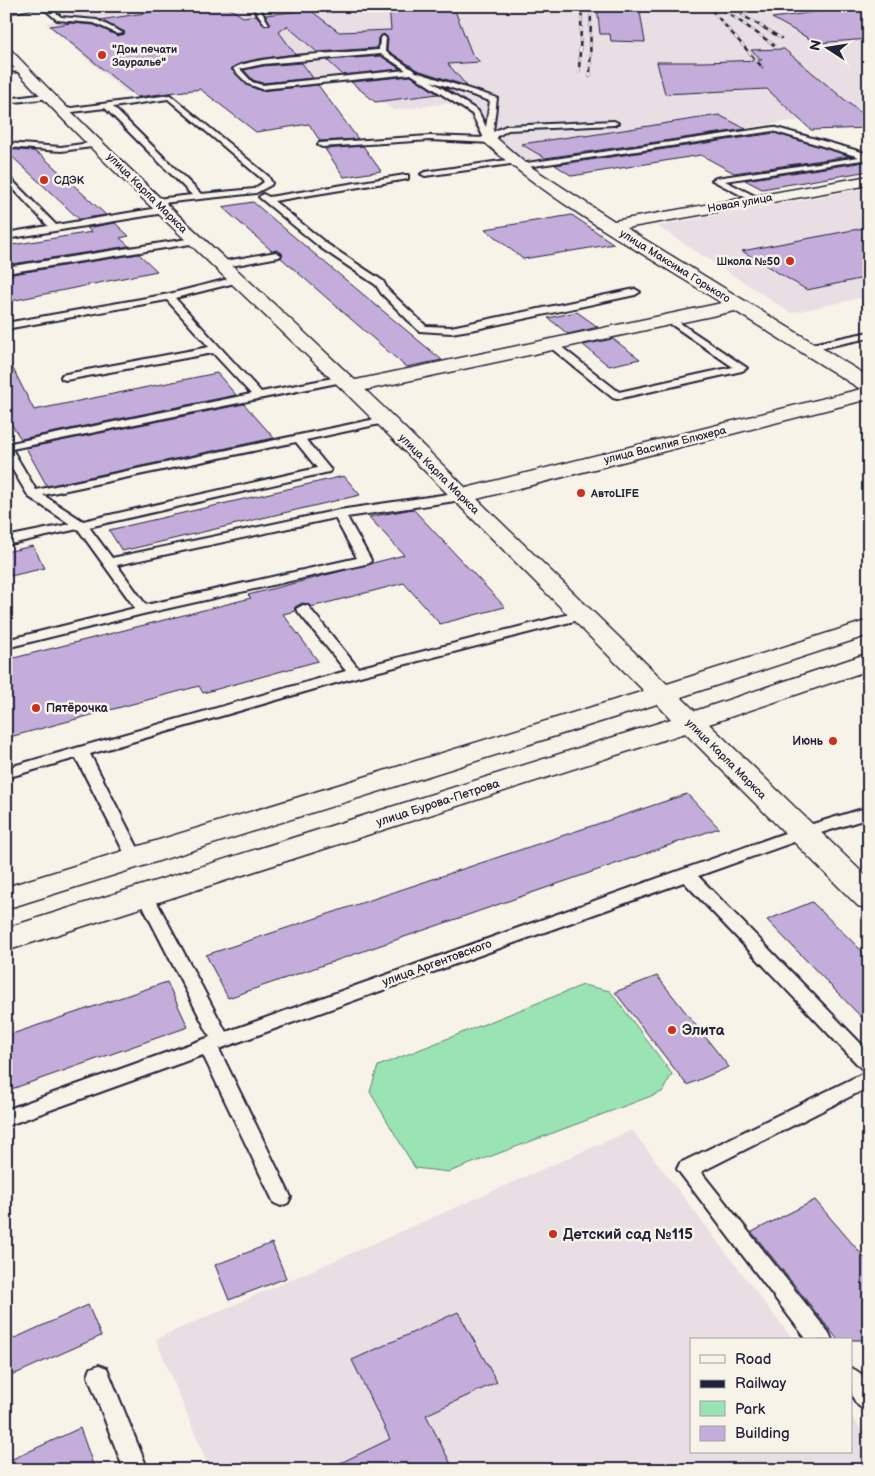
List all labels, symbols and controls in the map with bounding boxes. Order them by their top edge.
north arrow [802,22,852,72]
text: N [806,38,825,52]
place label: "Дом печати Зауралье" [112,43,177,69]
marker: "Дом печати Зауралье" [96,49,108,61]
street label: улица Карла Маркса [104,150,190,236]
marker: СДЭК [38,174,50,186]
place label: СДЭК [54,174,85,187]
street label: Новая улица [707,191,774,215]
street label: улица Максима Горького [617,227,733,305]
place label: Школа №50 [716,255,780,268]
marker: Школа №50 [784,255,796,267]
street label: улица Василия Блюхера [602,423,728,467]
street label: улица Карла Маркса [396,431,482,517]
marker: АвтоLIFE [575,487,587,499]
place label: АвтоLIFE [590,487,639,500]
place label: Пятёрочка [46,701,109,716]
marker: Пятёрочка [30,702,42,714]
street label: улица Карла Маркса [683,716,769,802]
place label: Июнь [792,734,824,749]
marker: Июнь [827,735,839,747]
street label: улица Бурова-Петрова [374,776,502,830]
street label: улица Аргентовского [380,936,494,990]
place label: Элита [682,1021,725,1040]
marker: Элита [666,1024,678,1036]
place label: Детский сад №115 [563,1225,693,1244]
marker: Детский сад №115 [547,1228,559,1240]
legend [690,1338,852,1454]
text: Road [735,1350,771,1369]
text: Railway [735,1374,786,1393]
text: Park [735,1400,766,1419]
text: Building [735,1424,790,1443]

